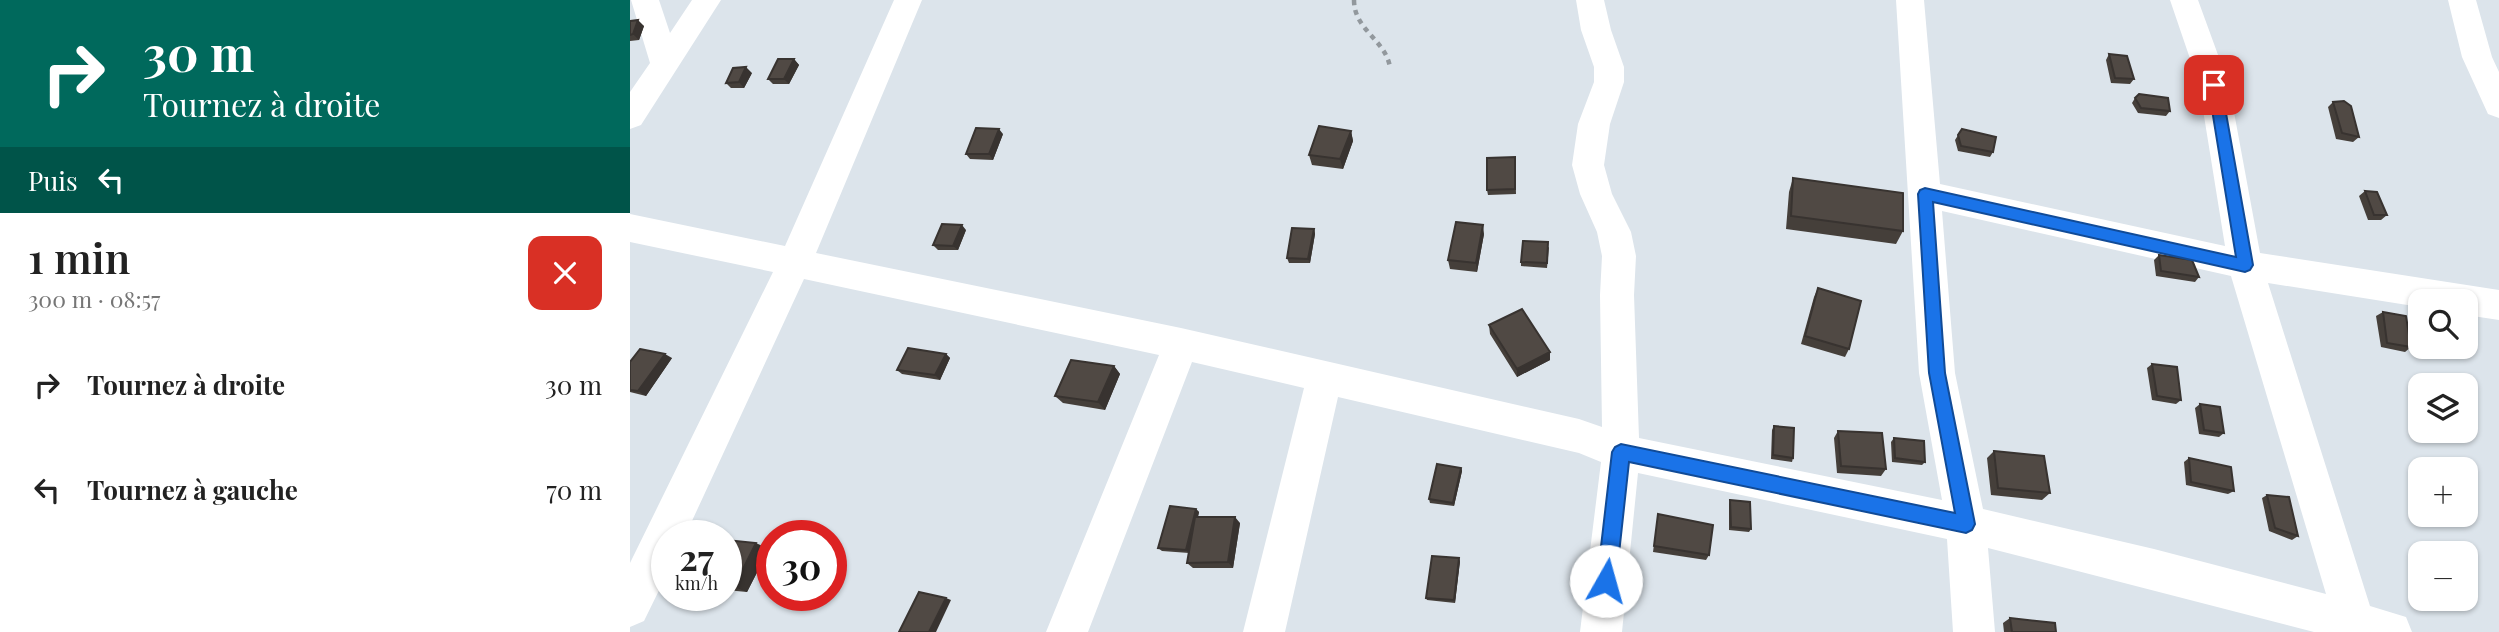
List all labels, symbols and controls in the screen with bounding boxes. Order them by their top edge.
text: 30 m [143,19,254,84]
icon: right [28,28,119,119]
pin [2184,55,2244,115]
icon: arrive [2195,66,2233,104]
text: Tournez à droite [143,82,381,125]
icon: left [92,161,130,199]
text: Puis [28,163,78,198]
text: 1 min [28,229,130,285]
button: close [528,236,602,310]
text: 300 m · 08:57 [28,283,160,314]
map controls [2408,289,2478,611]
button: search [2408,289,2478,359]
icon: right [28,366,66,404]
text: Tournez à droite [87,367,285,402]
text: 30 m [545,367,602,402]
button: layers [2408,373,2478,443]
button: + [2408,457,2478,527]
icon: left [28,471,66,509]
text: Tournez à gauche [87,472,298,507]
text: 70 m [546,472,602,507]
speed limit sign: 30 [756,520,847,611]
text: 27 [679,533,714,580]
button: − [2408,541,2478,611]
position arrow [1569,544,1643,618]
text: km/h [675,571,718,595]

